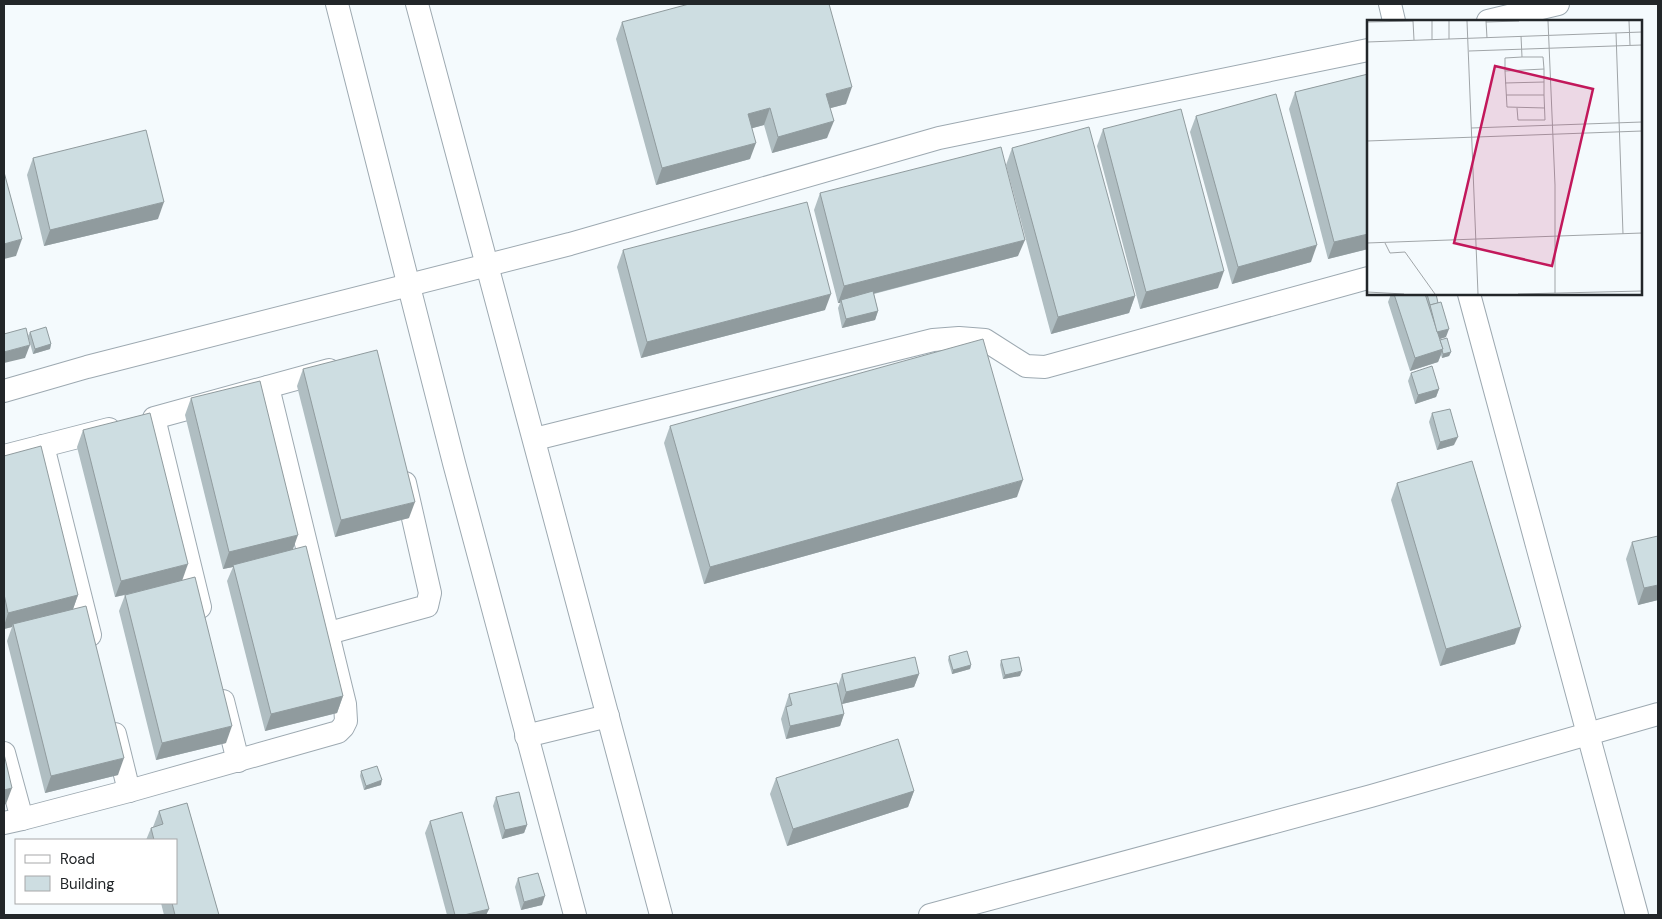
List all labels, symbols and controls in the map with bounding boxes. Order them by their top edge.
inset map [1367,20,1642,295]
legend [15,839,178,904]
text: Road [60,849,95,869]
text: Building [60,874,115,894]

